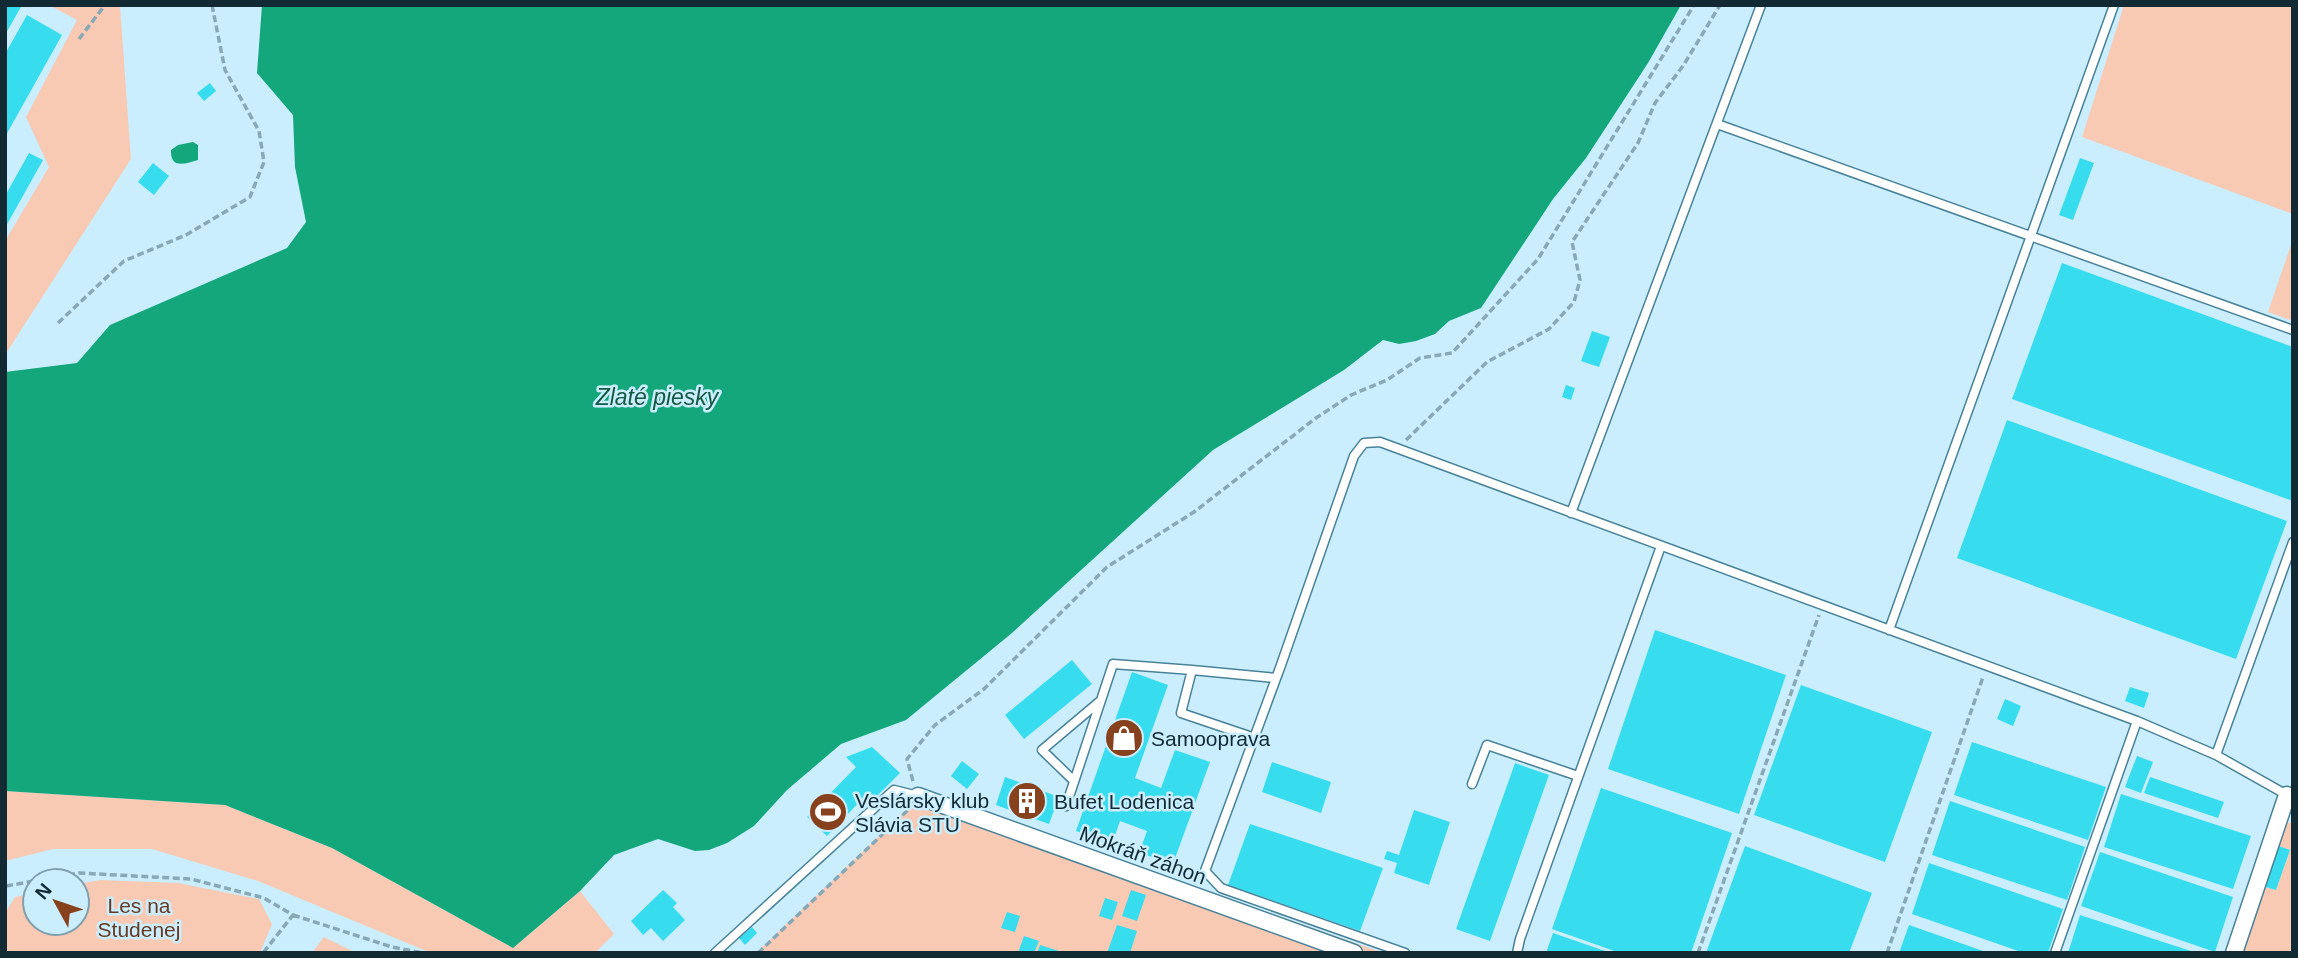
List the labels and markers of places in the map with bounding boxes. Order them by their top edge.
shop icon: Samooprava [1103,717,1145,759]
place label: Samooprava [1151,727,1270,750]
building icon: Bufet Lodenica [1006,780,1048,822]
place label: Veslársky klub Slávia STU [855,789,989,836]
place label: Bufet Lodenica [1054,790,1194,813]
sports icon: Veslársky klub Slávia STU [807,791,849,833]

